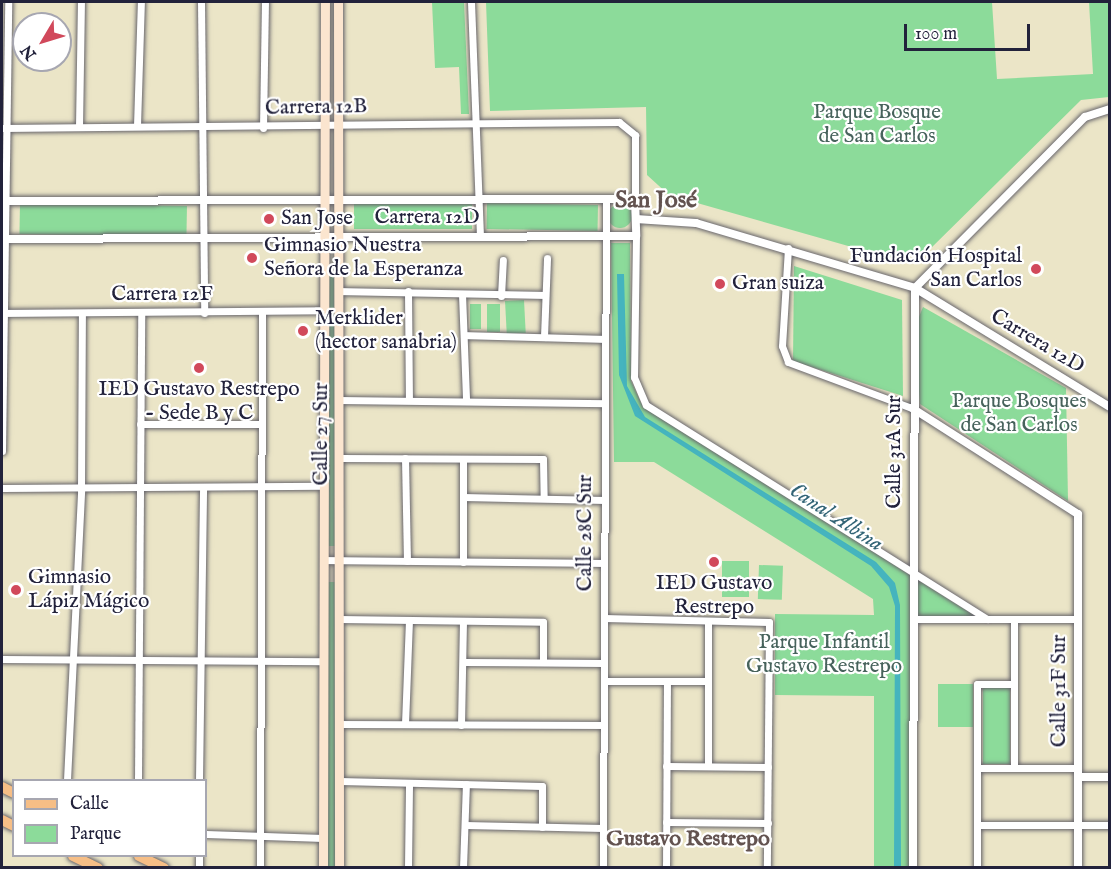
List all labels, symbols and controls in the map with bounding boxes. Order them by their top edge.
north arrow [12,12,72,72]
scale bar [907,12,1033,50]
text: 100 m [915,23,957,46]
text: N [17,40,42,63]
street label: Carrera 12B [265,95,367,121]
park label: Parque Bosque de San Carlos [813,100,941,150]
district label: San José [615,187,697,215]
street label: Carrera 12D [374,205,480,231]
place label: San Jose [281,206,353,232]
marker: San Jose [262,212,276,226]
place label: Gimnasio Nuestra Señora de la Esperanza [264,233,463,283]
place label: Fundación Hospital San Carlos [850,244,1022,294]
marker: Gimnasio Nuestra Señora de la Esperanza [245,251,259,265]
marker: Fundación Hospital San Carlos [1027,260,1045,278]
place label: Gran suiza [732,271,824,297]
marker: Gran suiza [713,277,727,291]
street label: Carrera 12F [111,282,213,308]
street label: Carrera 12D [985,304,1089,380]
place label: Merklider (hector sanabria) [315,306,457,356]
marker: Merklider (hector sanabria) [296,324,310,338]
marker: IED Gustavo Restrepo - Sede B y C [192,361,206,375]
place label: IED Gustavo Restrepo - Sede B y C [98,377,300,427]
street label: Calle 27 Sur [309,382,335,486]
park label: Parque Bosques de San Carlos [951,389,1087,439]
street label: Calle 31A Sur [882,395,908,509]
street label: Calle 28C Sur [573,475,599,591]
water label: Canal Albina [784,478,888,558]
marker: IED Gustavo Restrepo [707,555,721,569]
place label: Gimnasio Lápiz Mágico [28,565,149,615]
place label: IED Gustavo Restrepo [656,571,772,621]
marker: Gimnasio Lápiz Mágico [9,583,23,597]
park label: Parque Infantil Gustavo Restrepo [746,630,902,680]
street label: Calle 31F Sur [1047,635,1073,747]
legend [12,779,207,857]
text: Calle [70,793,109,816]
text: Parque [70,823,121,846]
district label: Gustavo Restrepo [606,827,770,853]

